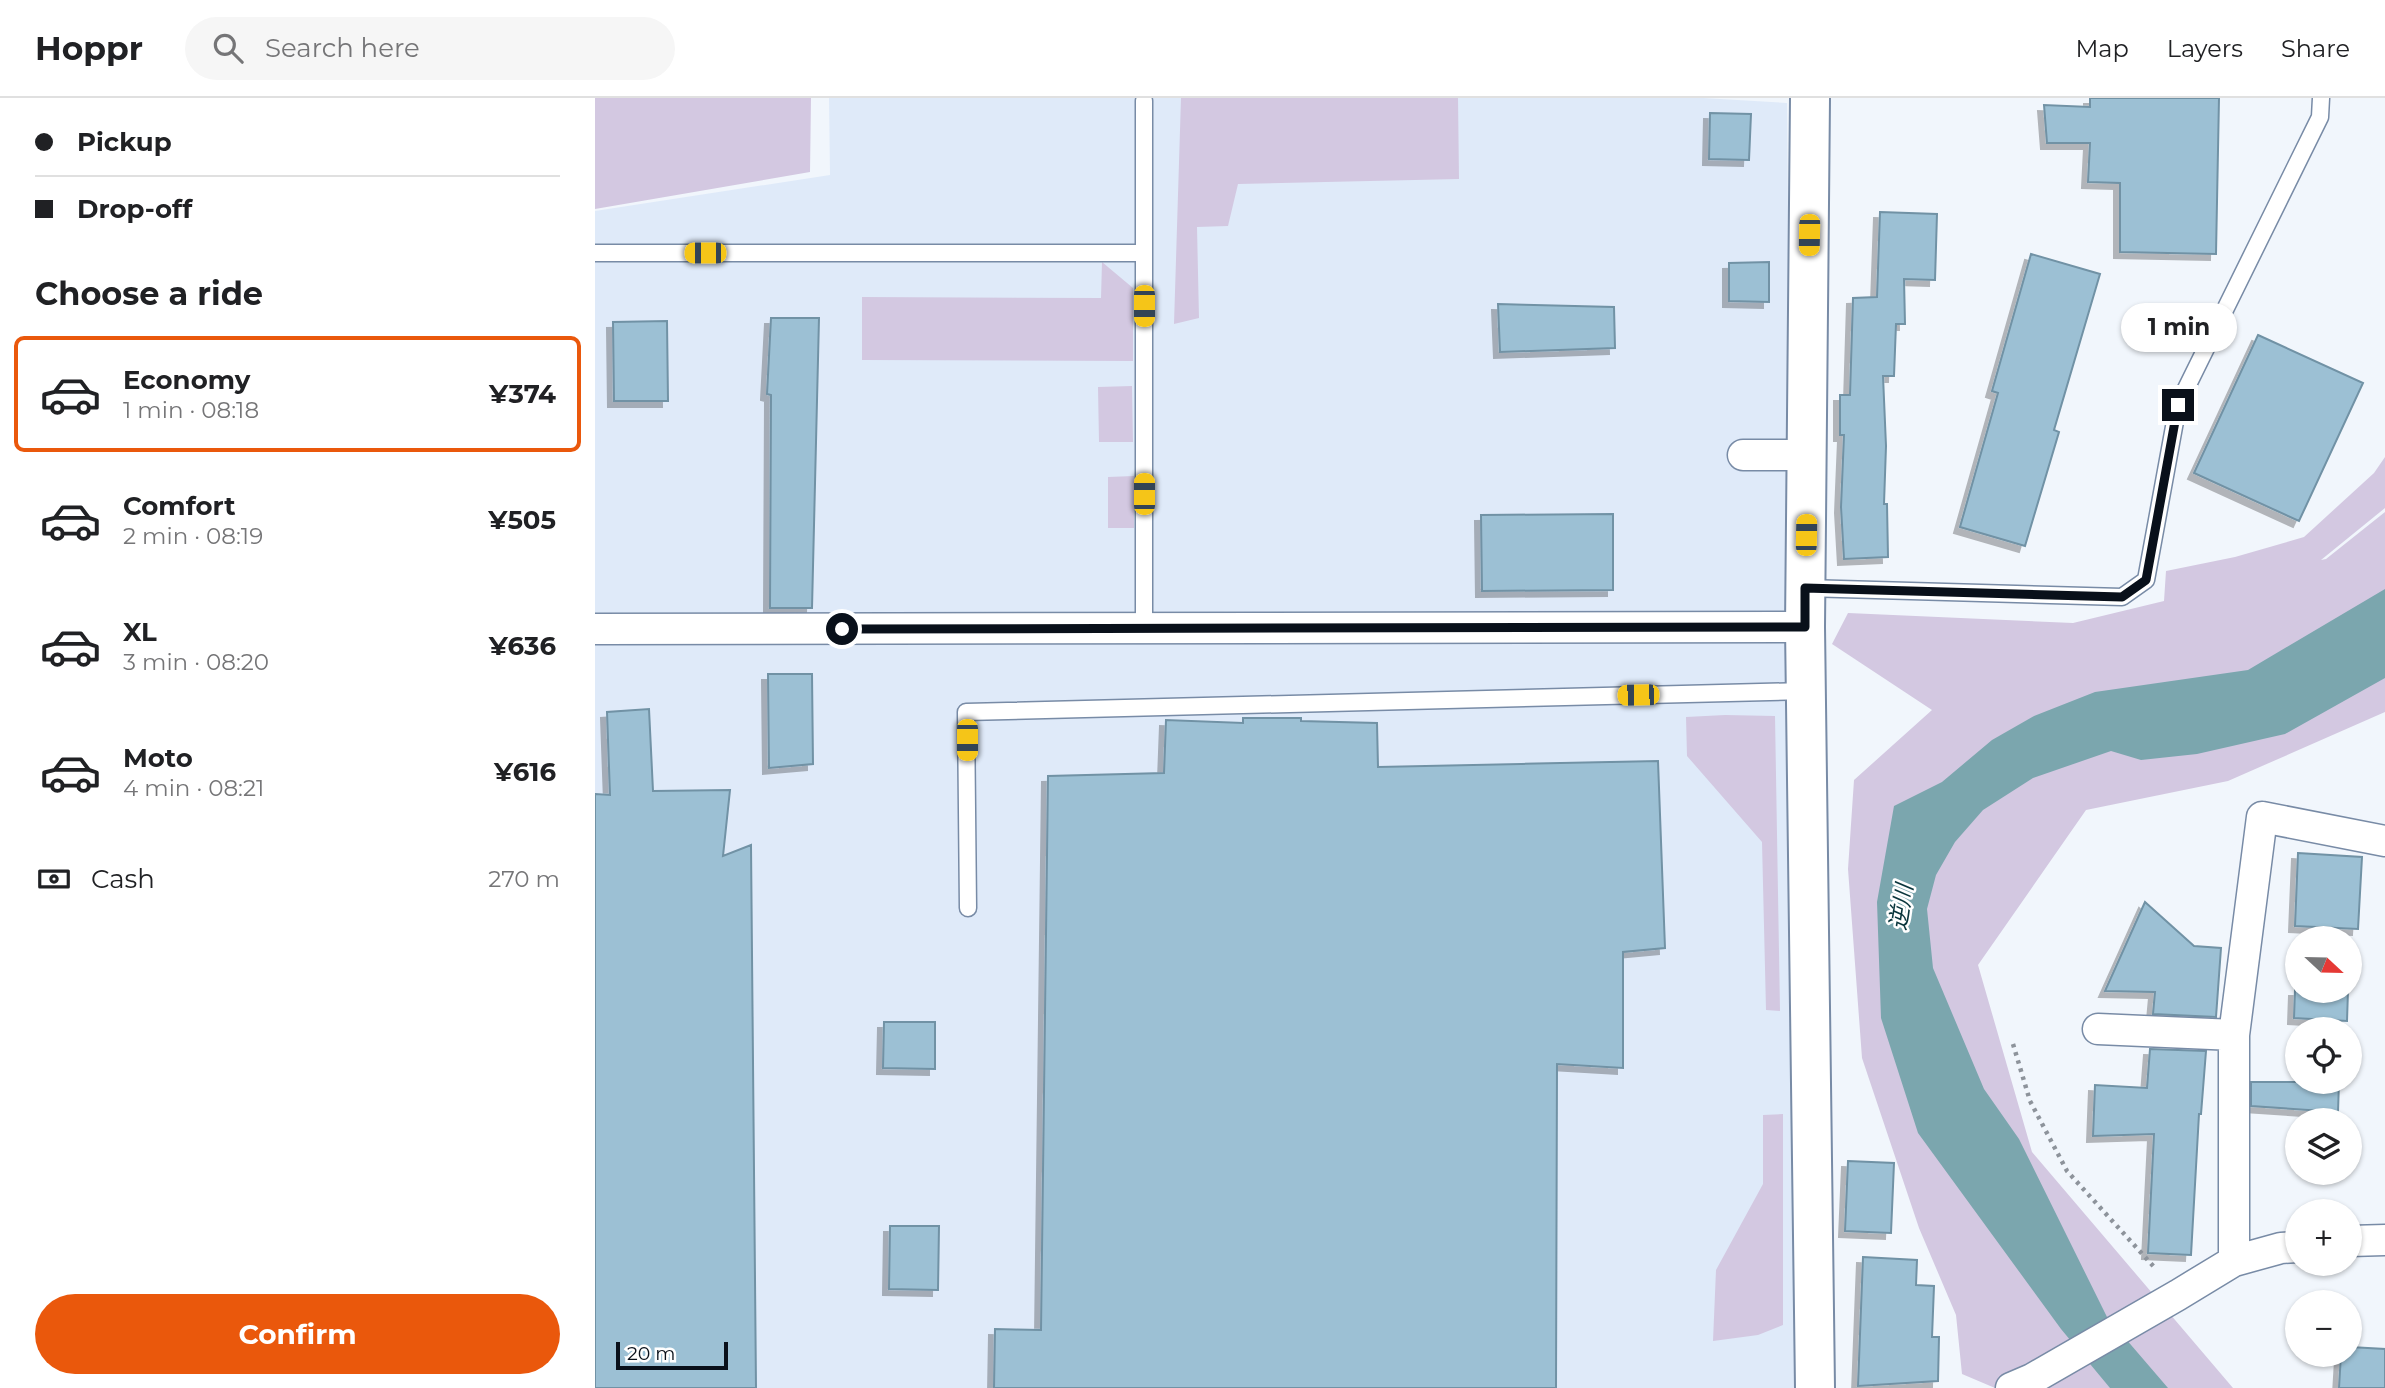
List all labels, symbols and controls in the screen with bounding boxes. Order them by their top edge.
search box [185,17,675,80]
text: Hoppr [35,28,143,68]
icon: search [209,29,247,67]
text: Search here [265,32,420,64]
text: Map [2075,34,2129,63]
text: Layers [2167,34,2243,63]
text: Share [2281,34,2350,63]
text: Pickup [77,126,172,158]
text: Drop-off [77,193,192,225]
car [1799,214,1820,256]
car [685,243,727,264]
text: Choose a ride [35,274,263,313]
car [1134,285,1155,327]
callout: 1 min [2120,303,2236,352]
text: 1 min [2148,313,2210,341]
icon: car [39,363,102,426]
text: Economy [123,364,250,396]
text: ¥374 [489,378,556,410]
route end [2162,389,2194,421]
text: 1 min · 08:18 [123,396,259,424]
car [1134,473,1155,515]
icon: car [39,489,102,552]
text: Comfort [123,490,235,522]
text: ¥505 [488,504,556,536]
car [1796,514,1817,556]
text: 2 min · 08:19 [123,522,263,550]
route start [826,613,858,645]
icon: car [39,615,102,678]
text: XL [123,616,157,648]
text: ¥636 [489,630,556,662]
text: 3 min · 08:20 [123,648,269,676]
car [1617,684,1660,706]
car [957,719,978,761]
icon: car [39,741,102,804]
text: Moto [123,742,193,774]
text: ¥616 [494,756,556,788]
text: 4 min · 08:21 [123,774,264,802]
icon: cash [35,860,73,898]
text: Cash [91,863,155,895]
text: 270 m [488,865,560,893]
water label: 逆川 [1884,879,1919,932]
north arrow [2285,926,2363,1003]
map controls [2285,926,2362,1367]
button: locate [2285,1017,2362,1094]
button: layers [2285,1108,2362,1185]
button: + [2285,1199,2362,1276]
button: − [2285,1290,2362,1367]
button: Confirm [35,1294,560,1374]
scale bar [616,1339,728,1371]
text: 20 m [627,1342,675,1365]

